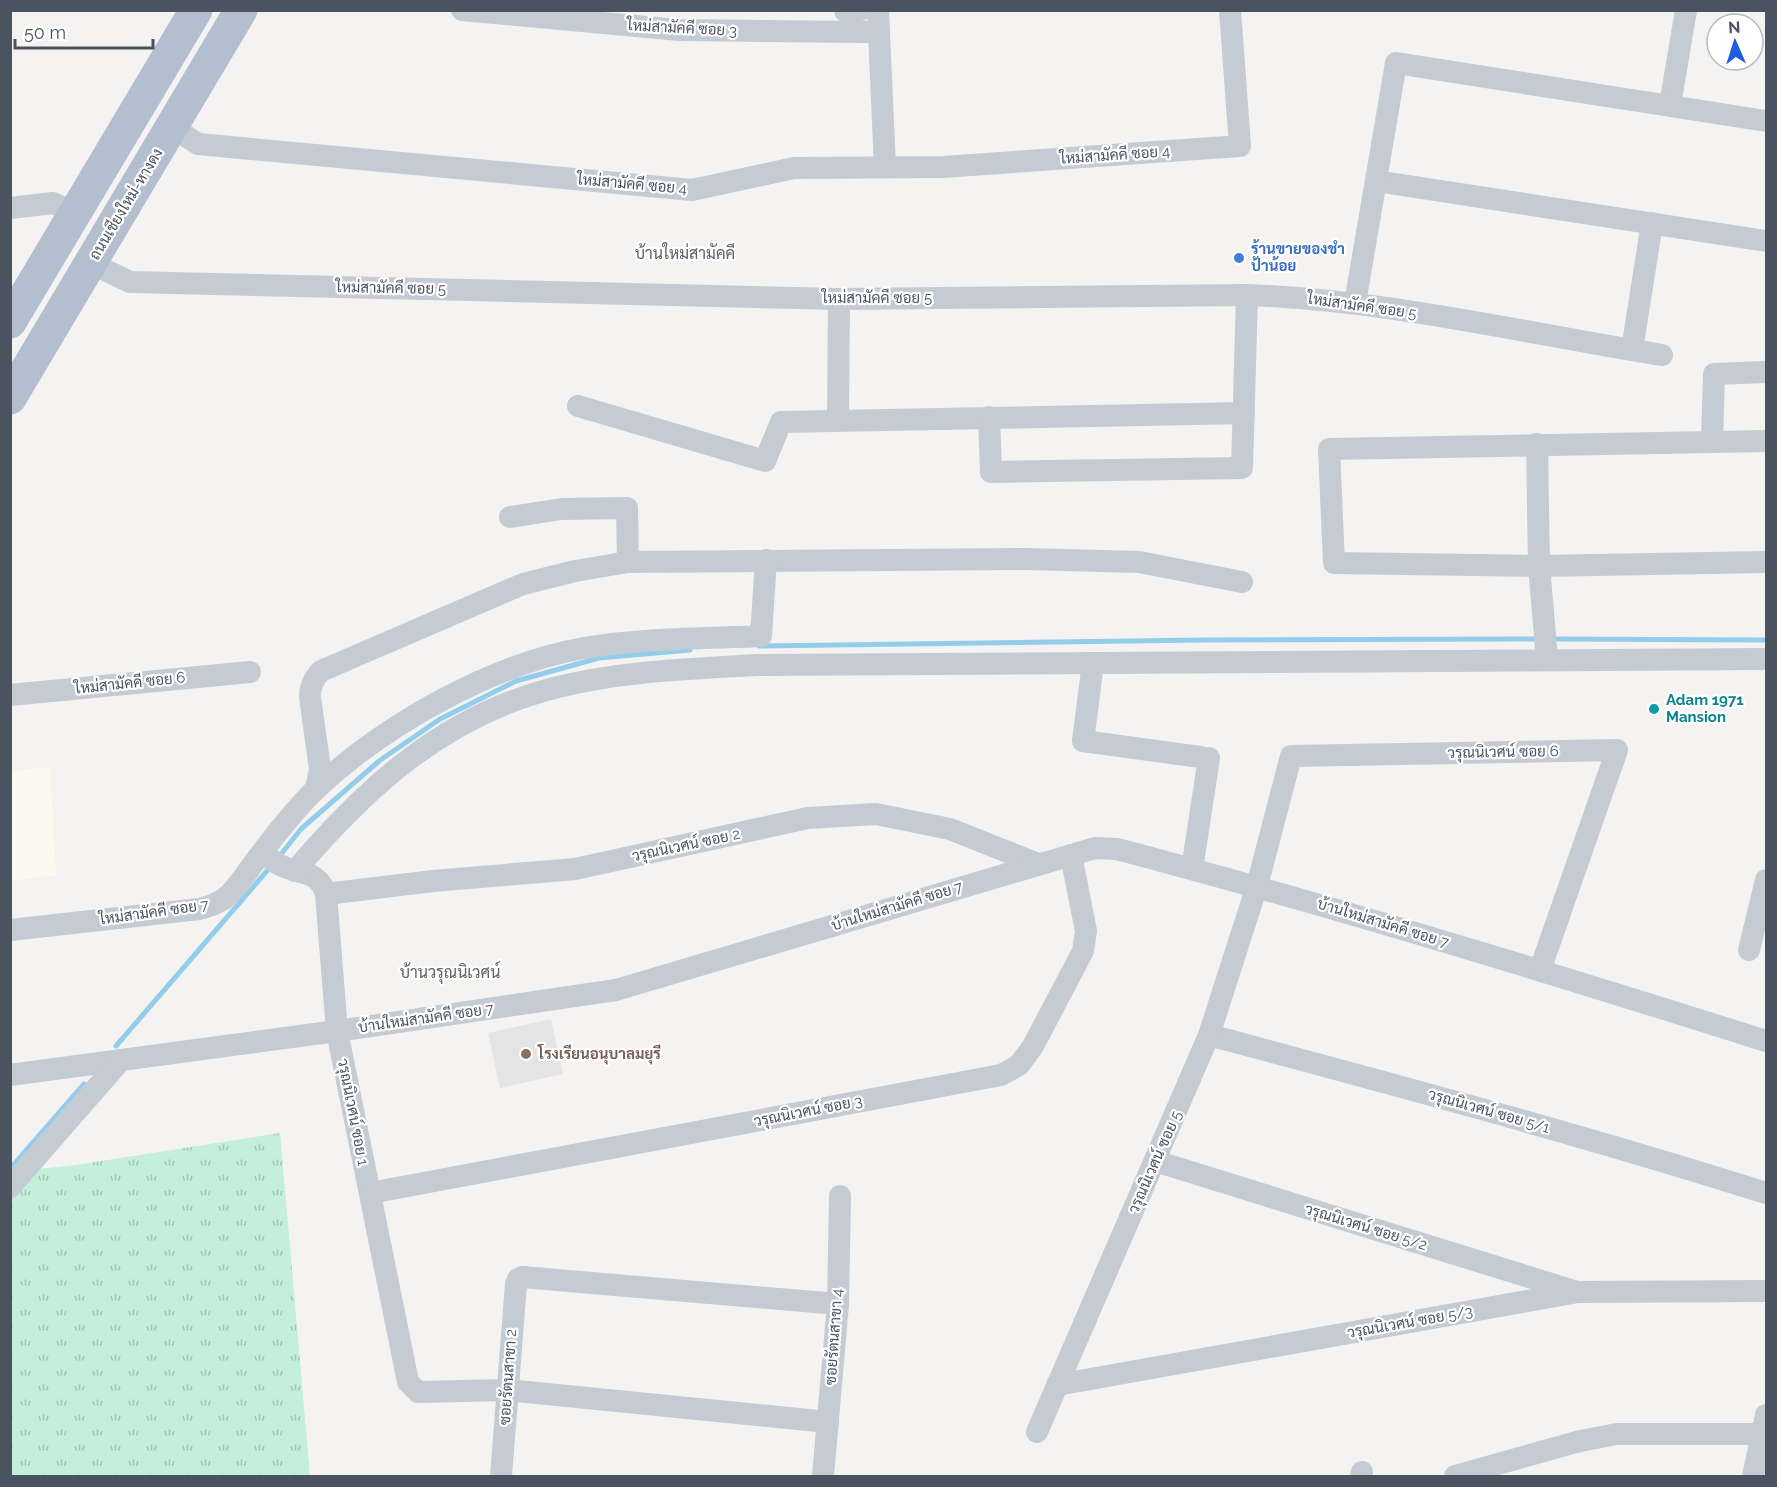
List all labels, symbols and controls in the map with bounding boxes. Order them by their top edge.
scale bar [15,12,153,50]
north arrow [1705,12,1765,72]
street label: ใหม่สามัคคี ซอย 3 [626,15,737,40]
text: N [1728,18,1741,37]
text: 50 m [24,22,66,43]
street label: ใหม่สามัคคี ซอย 4 [1058,141,1171,168]
street label: ถนนเชียงใหม่-หางดง [85,144,166,263]
street label: ใหม่สามัคคี ซอย 4 [575,169,688,198]
place label: ร้านขายของชำ ป้าน้อย [1251,239,1345,275]
district label: บ้านใหม่สามัคคี [635,242,735,263]
marker: ร้านขายของชำ ป้าน้อย [1232,251,1246,265]
street label: ใหม่สามัคคี ซอย 5 [335,277,446,298]
street label: ใหม่สามัคคี ซอย 5 [821,288,932,307]
street label: ใหม่สามัคคี ซอย 5 [1305,288,1418,323]
street label: ใหม่สามัคคี ซอย 6 [73,667,186,698]
place label: Adam 1971 Mansion [1666,691,1744,726]
marker: Adam 1971 Mansion [1647,702,1661,716]
street label: วรุณนิเวศน์ ซอย 6 [1447,741,1559,764]
street label: วรุณนิเวศน์ ซอย 2 [630,824,742,867]
street label: บ้านใหม่สามัคคี ซอย 7 [829,876,965,935]
street label: บ้านใหม่สามัคคี ซอย 7 [1315,893,1451,952]
street label: ใหม่สามัคคี ซอย 7 [97,894,210,929]
district label: บ้านวรุณนิเวศน์ [400,960,500,984]
street label: บ้านใหม่สามัคคี ซอย 7 [357,999,495,1036]
place label: โรงเรียนอนุบาลมยุรี [537,1043,661,1065]
marker: โรงเรียนอนุบาลมยุรี [519,1047,533,1061]
street label: วรุณนิเวศน์ ซอย 1 [332,1057,373,1168]
street label: วรุณนิเวศน์ ซอย 5/1 [1426,1084,1553,1139]
street label: วรุณนิเวศน์ ซอย 3 [752,1091,864,1132]
street label: วรุณนิเวศน์ ซอย 5 [1123,1108,1187,1217]
street label: วรุณนิเวศน์ ซอย 5/2 [1302,1199,1430,1256]
street label: ซอยรัตนสาขา 4 [822,1288,846,1386]
street label: วรุณนิเวศน์ ซอย 5/3 [1346,1301,1474,1344]
street label: ซอยรัตนสาขา 2 [496,1328,520,1426]

